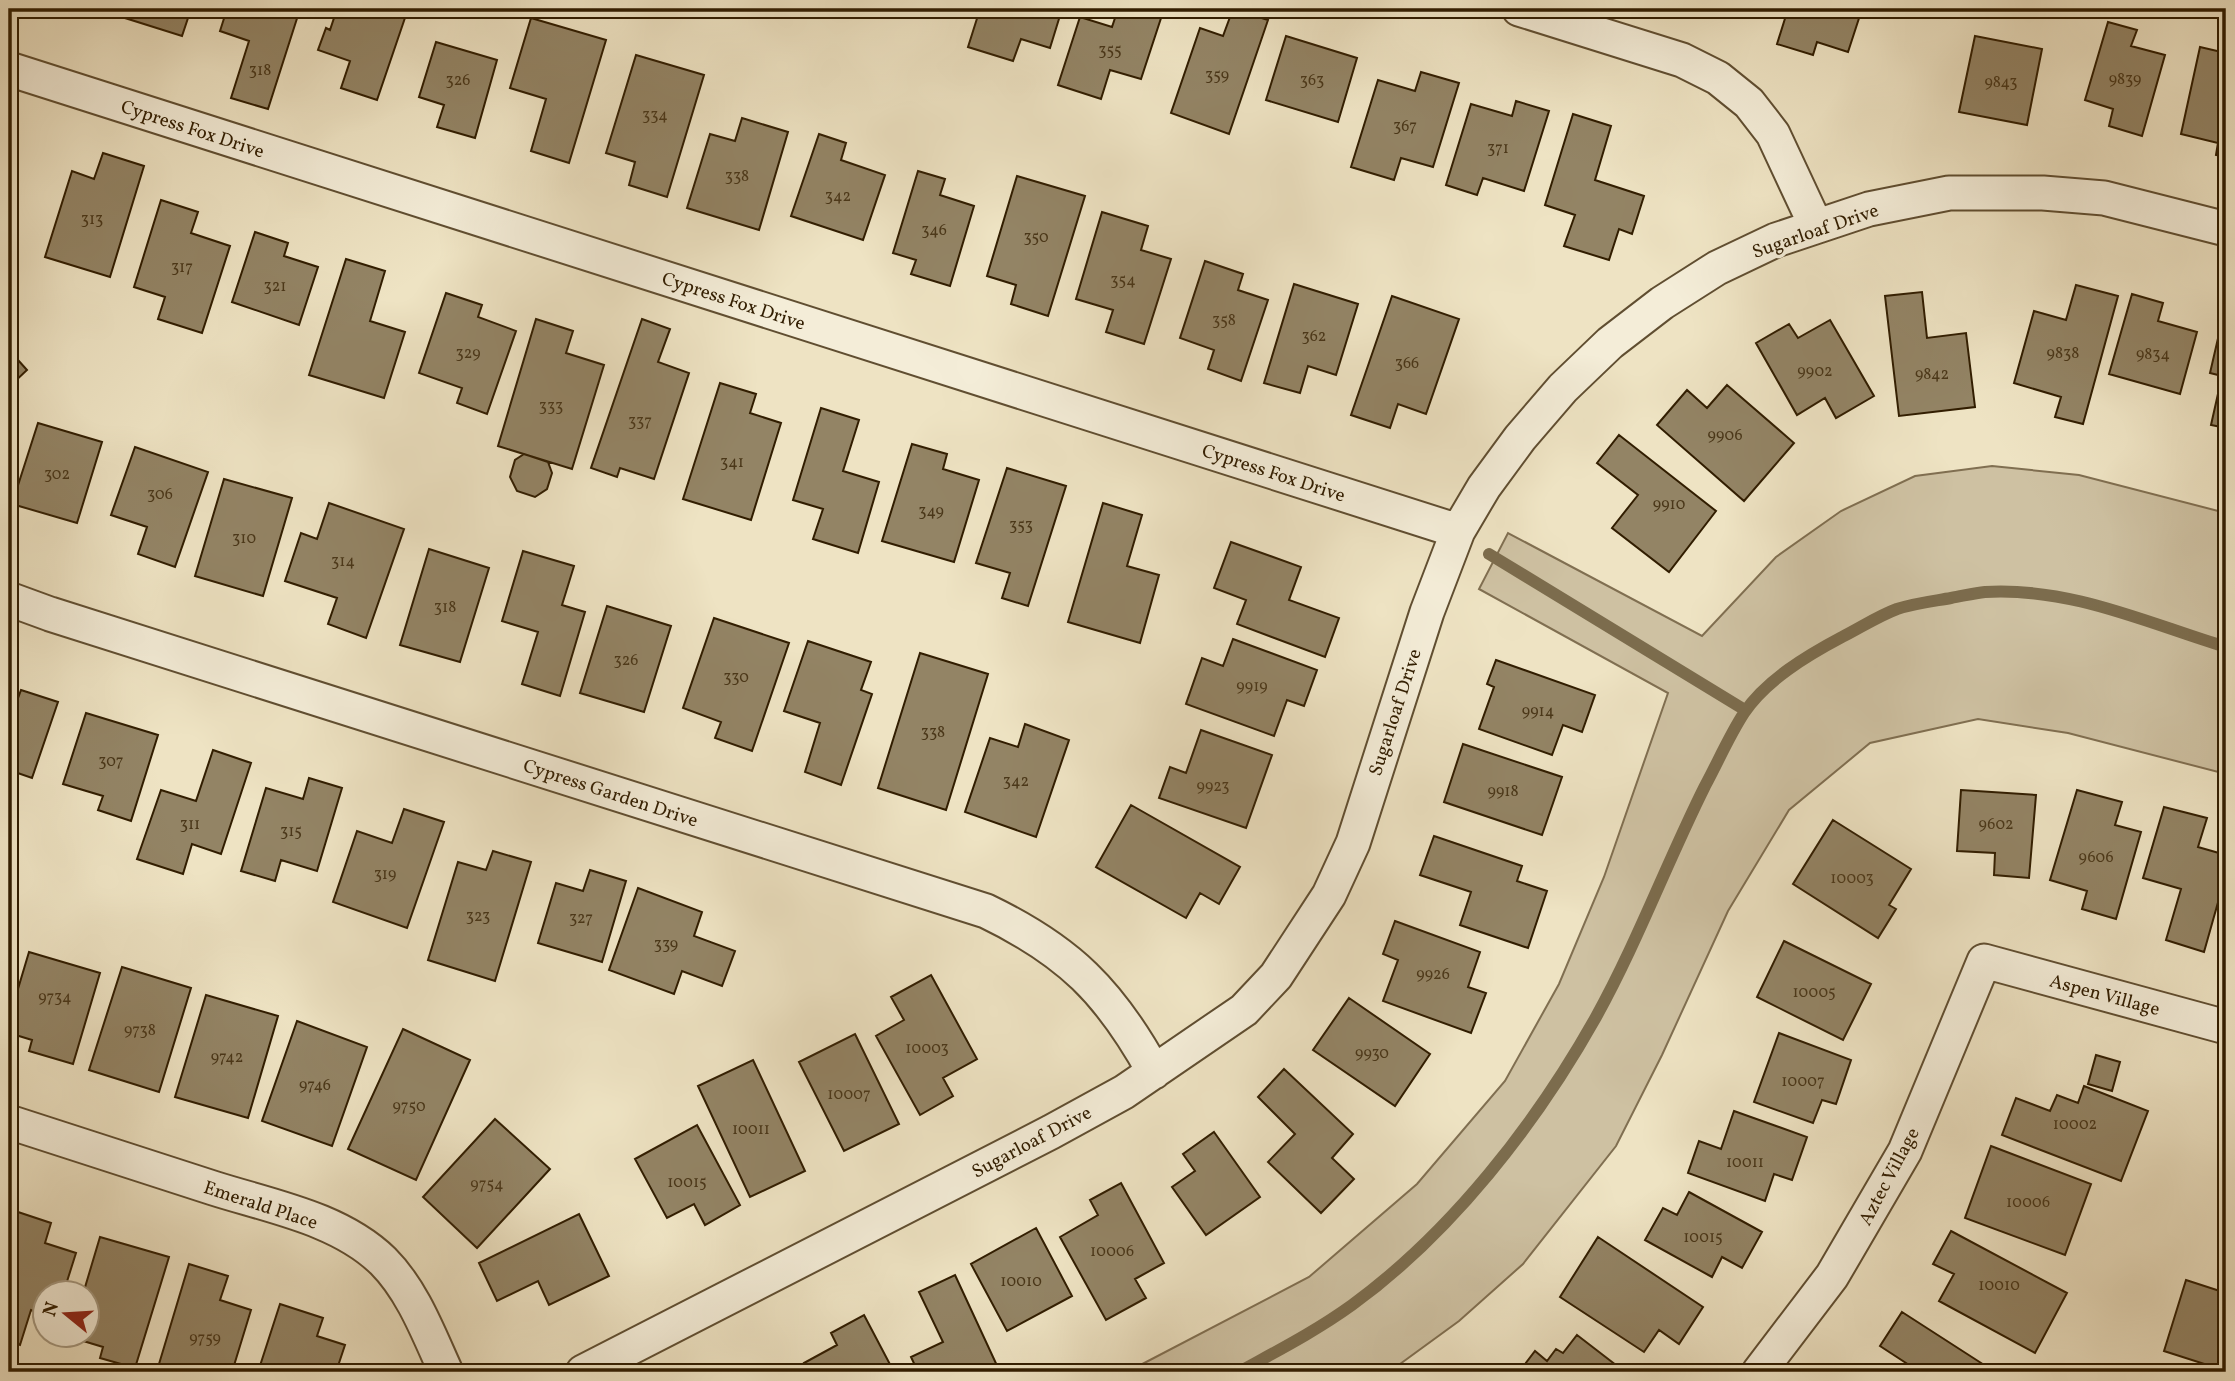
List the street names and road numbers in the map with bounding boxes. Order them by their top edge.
street label: Cypress Fox Drive [117,94,267,165]
street label: Sugarloaf Drive [1749,198,1882,266]
street label: Cypress Fox Drive [658,266,808,337]
street label: Cypress Fox Drive [1198,438,1348,509]
street label: Sugarloaf Drive [1363,646,1429,779]
street label: Cypress Garden Drive [520,753,701,834]
street label: Aspen Village [2046,969,2163,1023]
street label: Sugarloaf Drive [967,1100,1096,1185]
street label: Aztec Village [1853,1123,1926,1230]
street label: Emerald Place [200,1175,321,1237]

